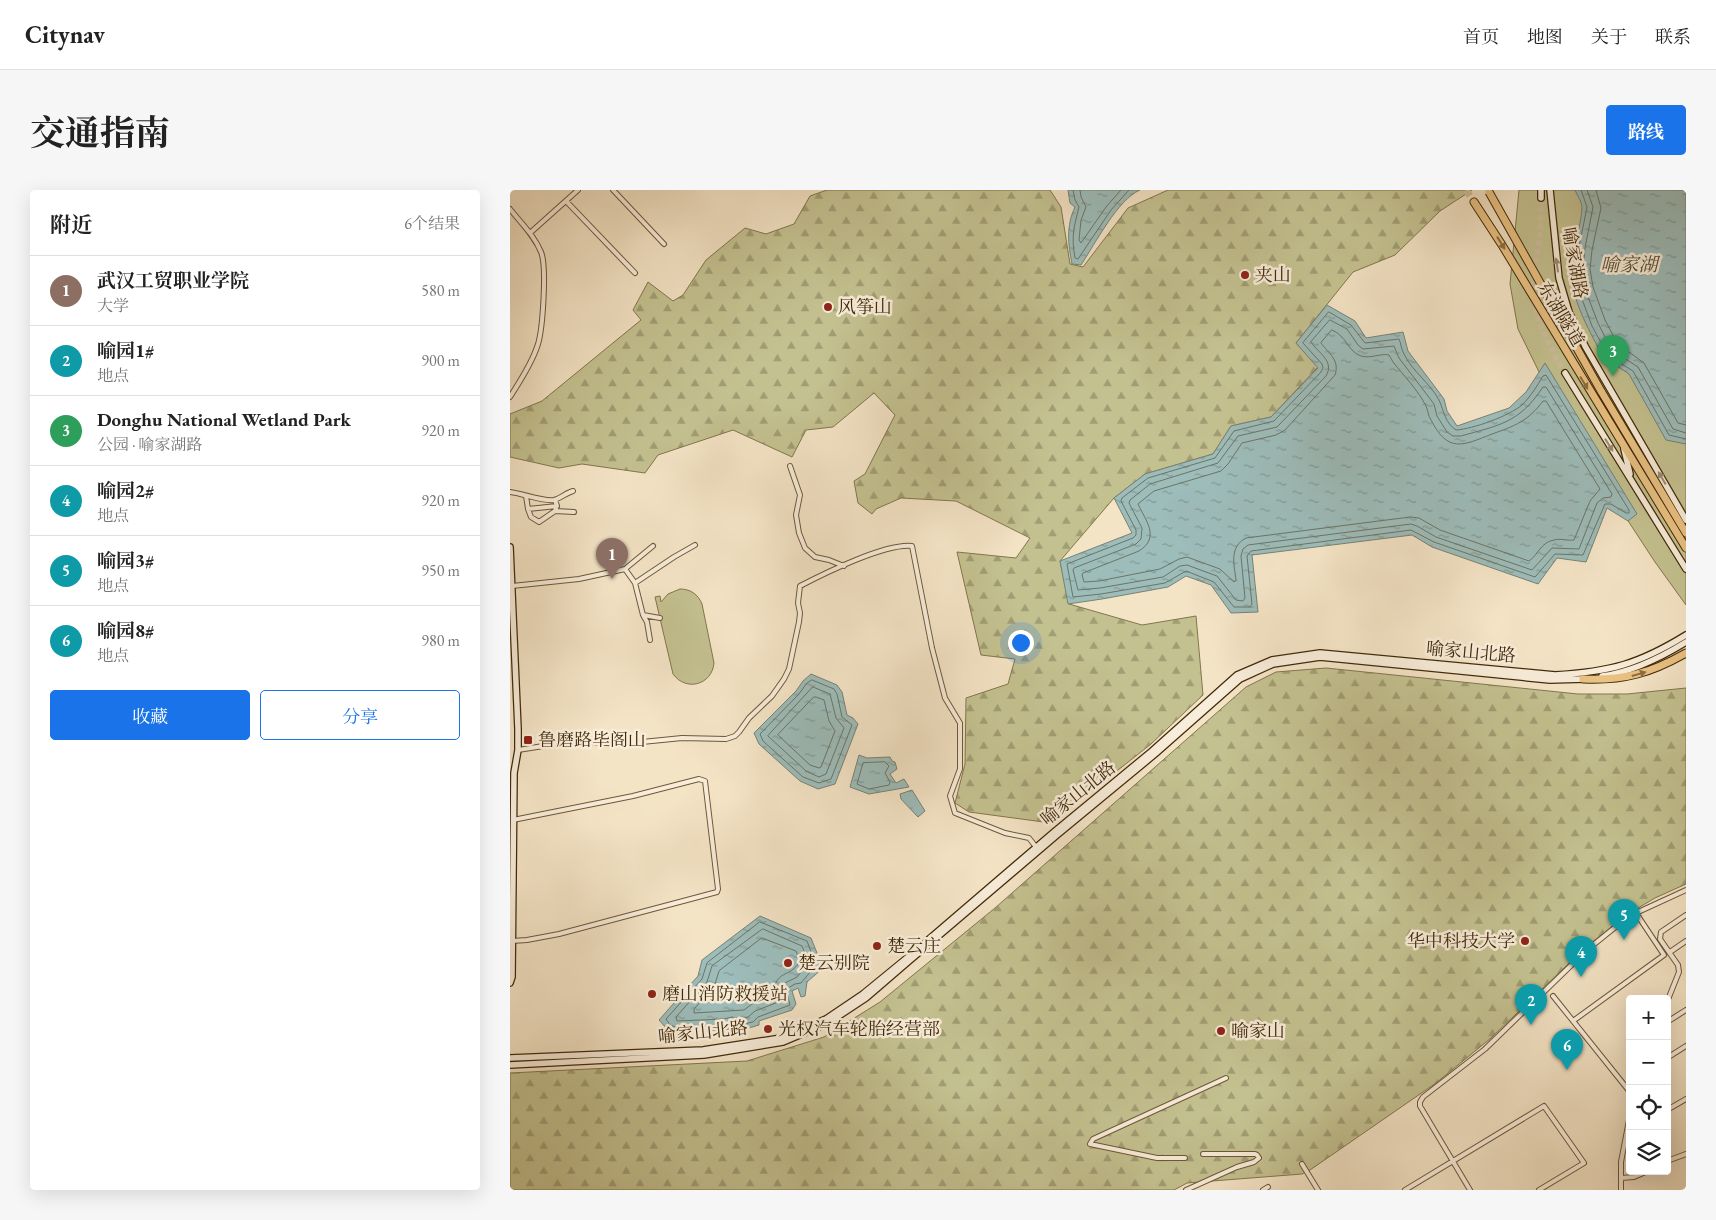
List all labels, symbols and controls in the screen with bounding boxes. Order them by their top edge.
text: Citynav [25,19,105,50]
text: 首页 [1463,25,1499,48]
text: 地图 [1527,25,1563,48]
text: 关于 [1591,25,1627,48]
text: 联系 [1655,25,1691,48]
button: 路线 [1606,105,1686,155]
text: 交通指南 [30,110,170,155]
text: 附近 [50,211,92,238]
text: 6个结果 [404,213,460,234]
street label: 喻家湖路 [1558,225,1593,300]
one-way arrow [1496,237,1505,250]
water label: 喻家湖 [1600,252,1660,277]
one-way arrow [1553,257,1561,273]
place label: 夹山 [1255,263,1291,286]
text: 武汉工贸职业学院 [97,268,249,293]
marker: 夹山 [1239,269,1251,281]
street label: 东湖隧道 [1533,277,1590,351]
text: 1 [62,280,70,301]
text: 580 m [421,280,460,301]
text: 大学 [97,295,129,316]
place label: 风筝山 [838,295,892,318]
marker: 风筝山 [822,301,834,313]
pin: 3 [1597,335,1629,376]
text: 喻园1# [97,338,154,363]
text: 2 [62,350,70,371]
text: 900 m [421,350,460,371]
text: 地点 [97,365,129,386]
one-way arrow [1580,376,1589,389]
text: Donghu National Wetland Park [97,407,351,432]
text: 3 [62,420,70,441]
text: 920 m [421,420,460,441]
text: 公园 · 喻家湖路 [97,434,203,455]
one-way arrow [1605,438,1614,451]
one-way arrow [1657,471,1666,484]
text: 喻园2# [97,478,154,503]
text: 4 [62,490,70,511]
text: 920 m [421,490,460,511]
text: 地点 [97,505,129,526]
pin: 1 [596,538,628,579]
text: 喻园3# [97,548,154,573]
text: 5 [62,560,70,581]
text: 950 m [421,560,460,581]
text: 地点 [97,575,129,596]
text: 喻园8# [97,618,154,643]
text: 6 [62,630,70,651]
text: 980 m [421,630,460,651]
your location [1008,630,1034,656]
street label: 喻家山北路 [1425,636,1517,667]
text: 地点 [97,645,129,666]
one-way arrow [1631,670,1646,678]
button: 收藏 [50,690,250,740]
button: 分享 [260,690,460,740]
place label: 鲁磨路毕阁山 [538,728,646,751]
marker: 鲁磨路毕阁山 [522,734,534,746]
street label: 喻家山北路 [1035,755,1120,830]
pin: 5 [1608,899,1640,940]
place label: 华中科技大学 [1407,929,1515,952]
place label: 楚云庄 [887,934,941,957]
marker: 华中科技大学 [1519,935,1531,947]
pin: 4 [1565,936,1597,977]
marker: 楚云庄 [871,940,883,952]
place label: 楚云别院 [798,951,870,974]
marker: 楚云别院 [782,957,794,969]
place label: 磨山消防救援站 [662,982,788,1005]
pin: 2 [1515,984,1547,1025]
marker: 磨山消防救援站 [646,988,658,1000]
map controls [1626,995,1671,1175]
button: + [1626,995,1671,1040]
street label: 喻家山北路 [657,1015,749,1048]
place label: 光权汽车轮胎经营部 [778,1017,940,1040]
place label: 喻家山 [1231,1019,1285,1042]
marker: 光权汽车轮胎经营部 [762,1023,774,1035]
marker: 喻家山 [1215,1025,1227,1037]
pin: 6 [1551,1029,1583,1070]
button: − [1626,1040,1671,1085]
button: locate [1626,1085,1671,1130]
button: layers [1626,1130,1671,1175]

